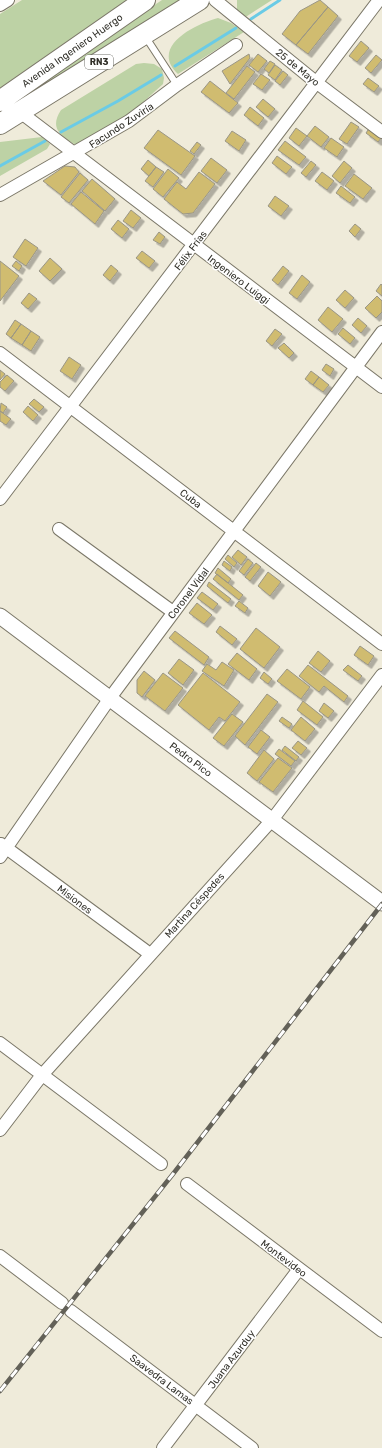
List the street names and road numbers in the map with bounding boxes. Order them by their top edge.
street label: Avenida Ingeniero Huergo [20,11,125,90]
street label: 25 de Mayo [273,47,322,89]
road number: RN3 [85,55,113,69]
street label: Facundo Zuviría [87,101,156,151]
street label: Félix Frías [172,228,210,273]
street label: Ingeniero Luiggi [205,253,272,307]
street label: Cuba [177,487,204,511]
street label: Coronel Vidal [166,566,212,622]
street label: Pedro Pico [167,740,214,780]
street label: Martina Céspedes [162,871,227,941]
street label: Misiones [55,883,94,917]
street label: Montevideo [258,1238,309,1280]
street label: Juana Azurduy [206,1327,258,1391]
street label: Saavedra Lamas [127,1352,196,1408]

